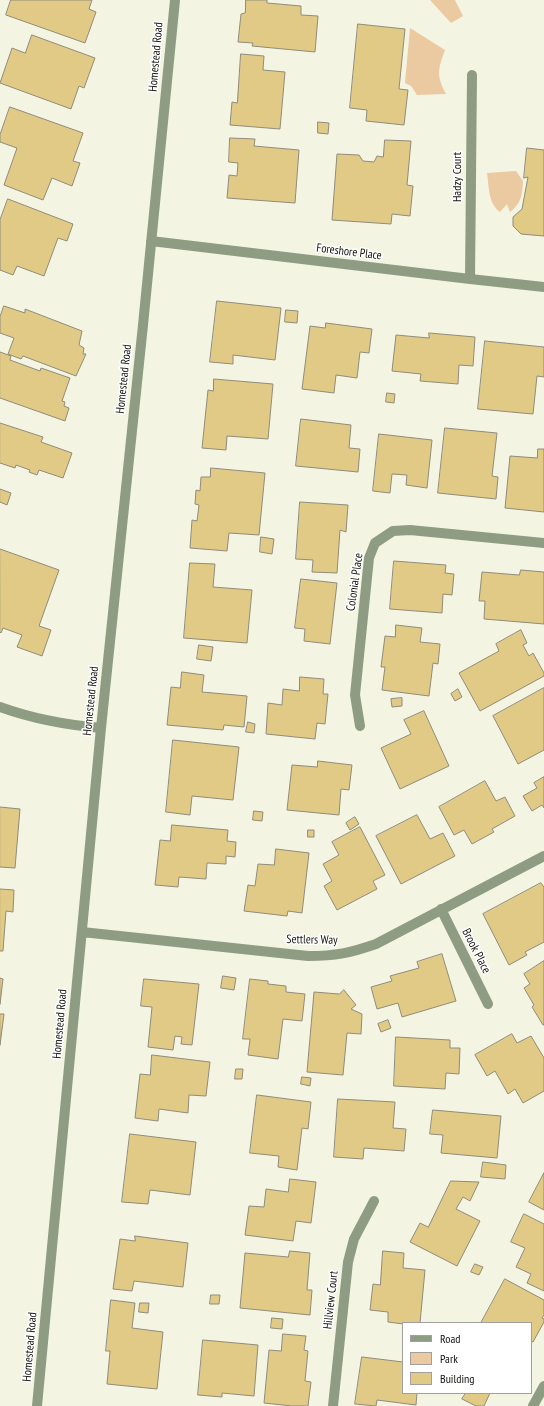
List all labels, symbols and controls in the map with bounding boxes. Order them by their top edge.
street label: Homestead Road [146,22,166,92]
street label: Hadzy Court [451,152,465,202]
street label: Foreshore Place [316,241,382,263]
street label: Homestead Road [113,344,135,414]
street label: Colonial Place [344,552,366,612]
street label: Homestead Road [80,666,102,736]
street label: Brook Place [459,926,493,976]
street label: Settlers Way [286,932,338,948]
street label: Homestead Road [50,989,70,1059]
street label: Hillview Court [321,1270,341,1330]
street label: Homestead Road [20,1312,40,1382]
legend [402,1322,532,1394]
text: Road [440,1331,460,1346]
text: Park [440,1351,458,1366]
text: Building [440,1371,475,1386]

